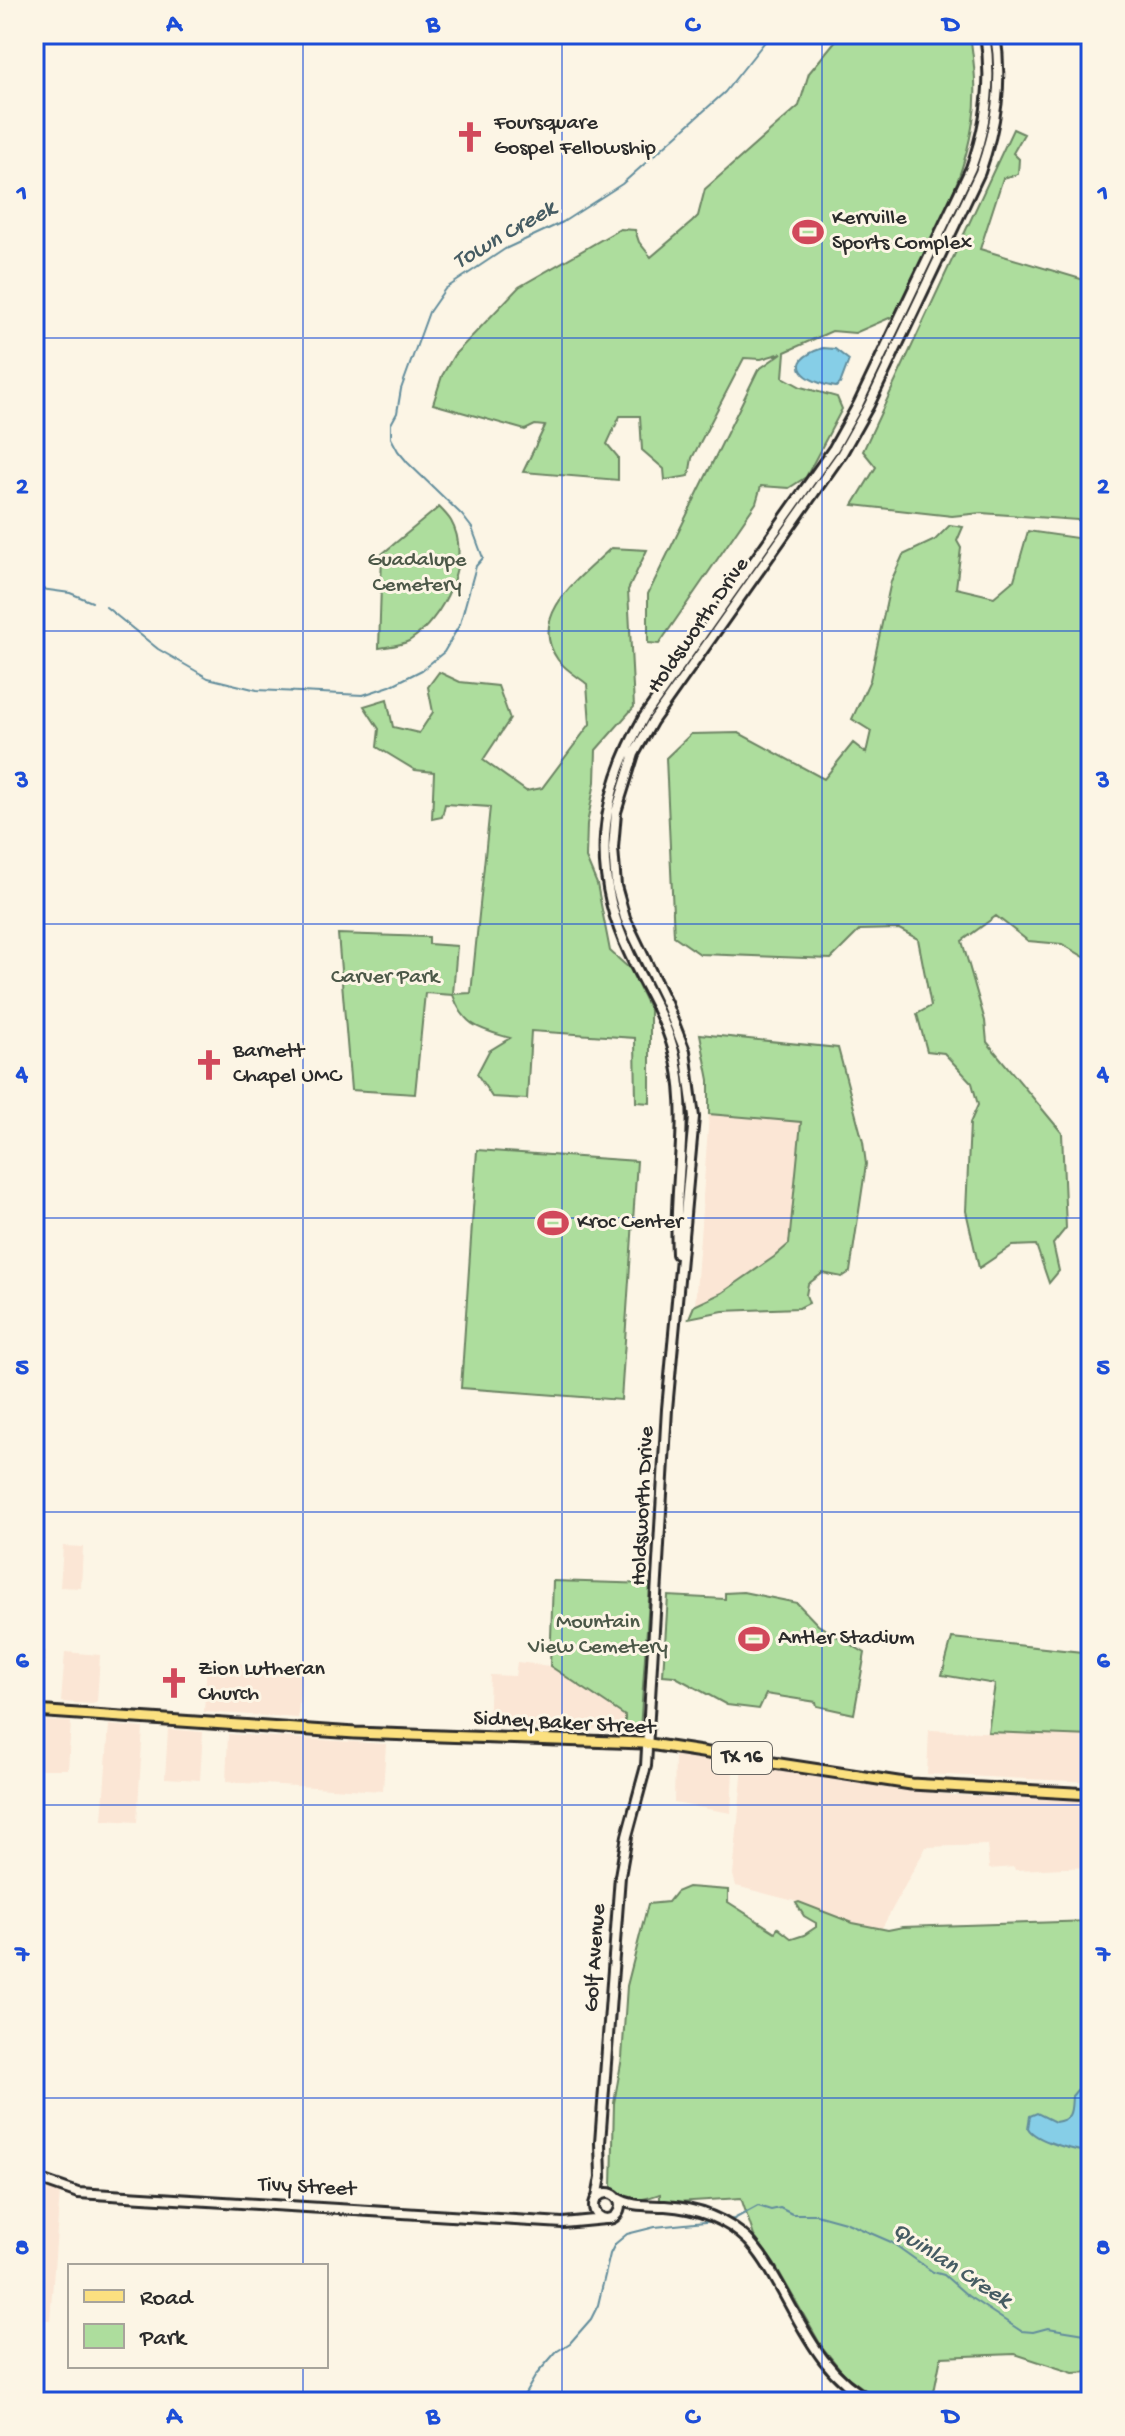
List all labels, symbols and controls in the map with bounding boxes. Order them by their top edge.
text: A [165,11,183,42]
text: B [425,11,441,42]
text: C [685,11,702,42]
text: D [941,11,961,42]
place label: Foursquare Gospel Fellowship [493,111,656,162]
church icon: Foursquare Gospel Fellowship [453,120,487,154]
text: 1 [16,180,27,211]
text: 1 [1097,180,1108,211]
water label: Town Creek [448,194,564,277]
place label: Kerrville Sports Complex [832,206,973,257]
sports icon: Kerrville Sports Complex [791,215,825,249]
text: 2 [16,473,29,504]
text: 2 [1097,473,1110,504]
park label: Guadalupe Cemetery [368,548,467,599]
street label: Holdsworth Drive [642,552,756,699]
text: 3 [14,767,29,798]
text: 3 [1095,767,1110,798]
park label: Carver Park [331,965,441,991]
place label: Barnett Chapel UMC [232,1039,343,1090]
church icon: Barnett Chapel UMC [192,1048,226,1082]
text: 4 [15,1060,29,1091]
text: 4 [1096,1060,1110,1091]
sports icon: Kroc Center [536,1206,570,1240]
place label: Kroc Center [577,1210,685,1236]
text: 5 [15,1354,29,1385]
text: 5 [1096,1354,1110,1385]
street label: Holdsworth Drive [627,1425,661,1587]
park label: Mountain View Cemetery [527,1610,668,1661]
sports icon: Antler Stadium [737,1622,771,1656]
place label: Antler Stadium [778,1626,915,1652]
text: 6 [15,1647,29,1678]
text: 6 [1096,1647,1110,1678]
place label: Zion Lutheran Church [198,1657,326,1708]
church icon: Zion Lutheran Church [157,1666,191,1700]
street label: Sidney Baker Street [472,1706,658,1742]
road number: TX 16 [712,1742,772,1774]
street label: Golf Avenue [579,1902,613,2013]
text: 7 [13,1941,30,1972]
text: 7 [1094,1941,1111,1972]
street label: Tivy Street [256,2172,358,2204]
water label: Quinlan Creek [886,2217,1018,2317]
text: 8 [15,2234,29,2265]
text: 8 [1096,2234,1110,2265]
legend [68,2264,328,2368]
text: Road [140,2285,194,2314]
text: Park [139,2325,188,2354]
text: A [165,2403,183,2434]
text: B [425,2403,441,2434]
text: C [685,2403,702,2434]
text: D [941,2403,961,2434]

